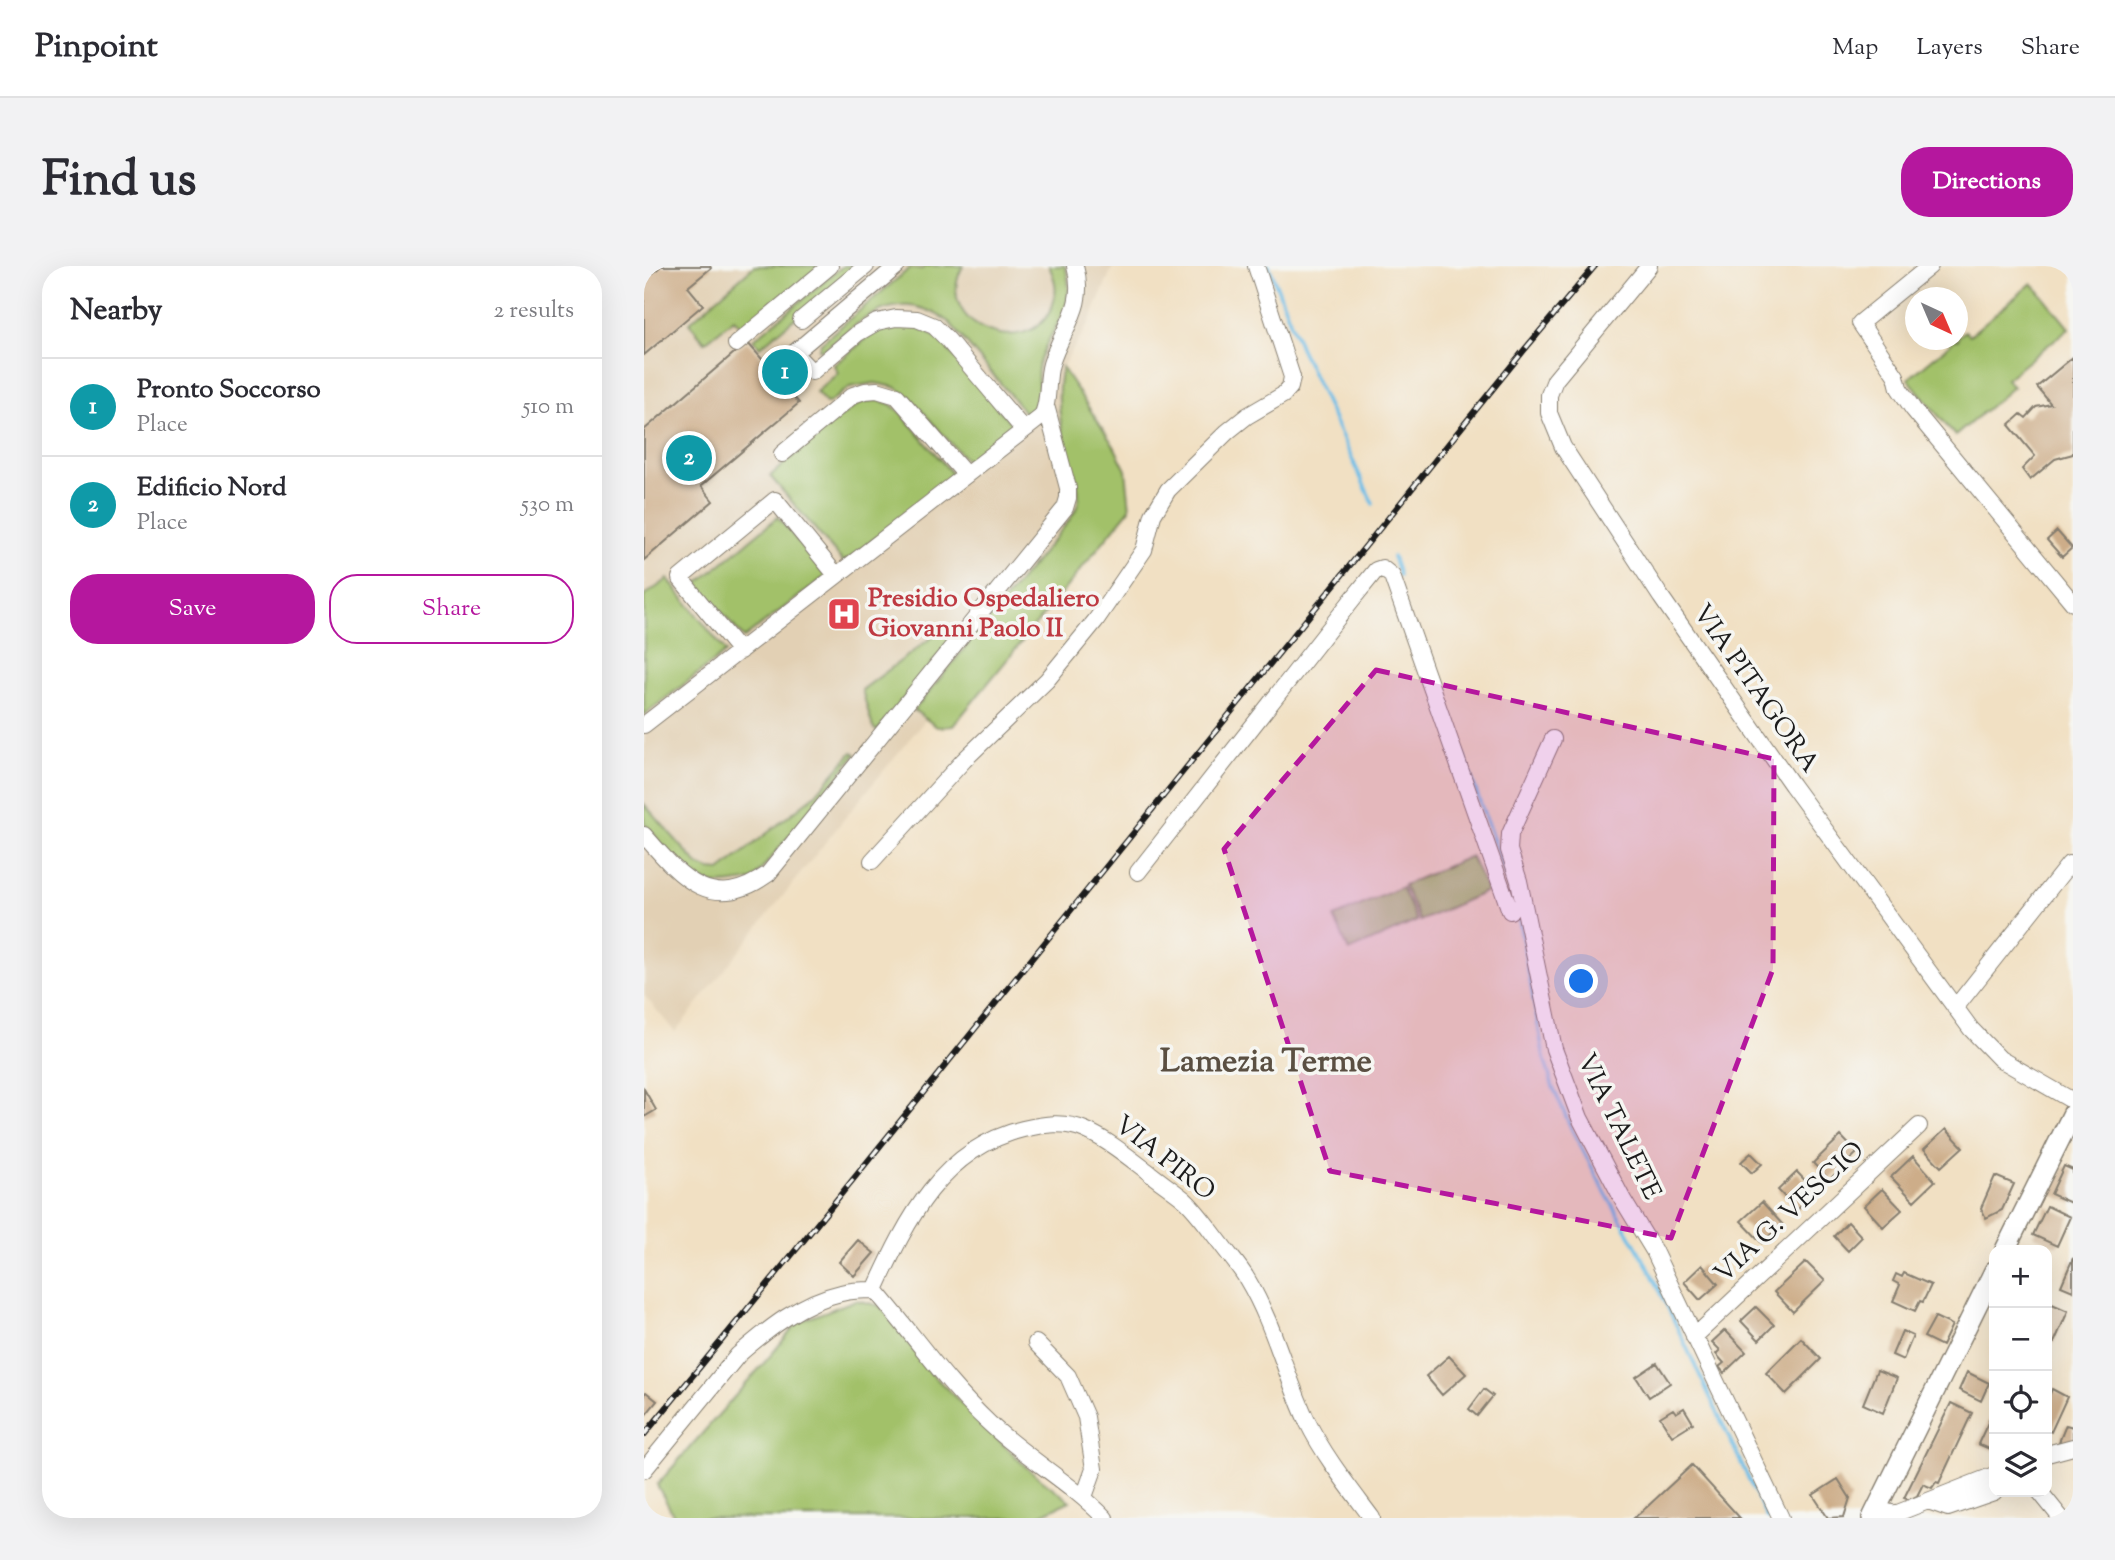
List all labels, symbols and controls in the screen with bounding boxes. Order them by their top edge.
text: Pinpoint [35,24,158,72]
text: Map [1832,31,1878,65]
text: Layers [1916,31,1983,65]
text: Share [2021,31,2080,65]
text: Find us [42,147,196,217]
button: Directions [1901,147,2073,217]
north arrow [1905,287,1968,350]
text: Nearby [70,290,162,333]
text: 2 results [494,295,574,328]
pin: 1 [762,346,808,398]
text: Pronto Soccorso [137,372,321,409]
text: 1 [89,391,97,424]
text: 510 m [522,391,574,424]
text: Place [137,409,188,442]
pin: 2 [666,432,712,484]
text: Edificio Nord [137,470,287,507]
text: 2 [88,489,98,522]
text: 530 m [521,489,574,522]
text: Place [137,507,188,540]
button: Save [70,574,315,644]
button: Share [329,574,574,644]
place label: Presidio Ospedaliero Giovanni Paolo II [868,581,1100,648]
hospital icon: Presidio Ospedaliero Giovanni Paolo II [825,595,863,633]
street label: VIA PITAGORA [1683,597,1827,781]
your location [1564,964,1598,998]
district label: Lamezia Terme [1160,1039,1372,1087]
street label: VIA TALETE [1567,1048,1670,1207]
street label: VIA PIRO [1106,1108,1222,1210]
street label: VIA G. VESCIO [1707,1134,1873,1292]
map controls [1989,1245,2052,1497]
button: + [1989,1245,2052,1308]
button: − [1989,1308,2052,1371]
button: locate [1989,1371,2052,1434]
button: layers [1989,1434,2052,1497]

